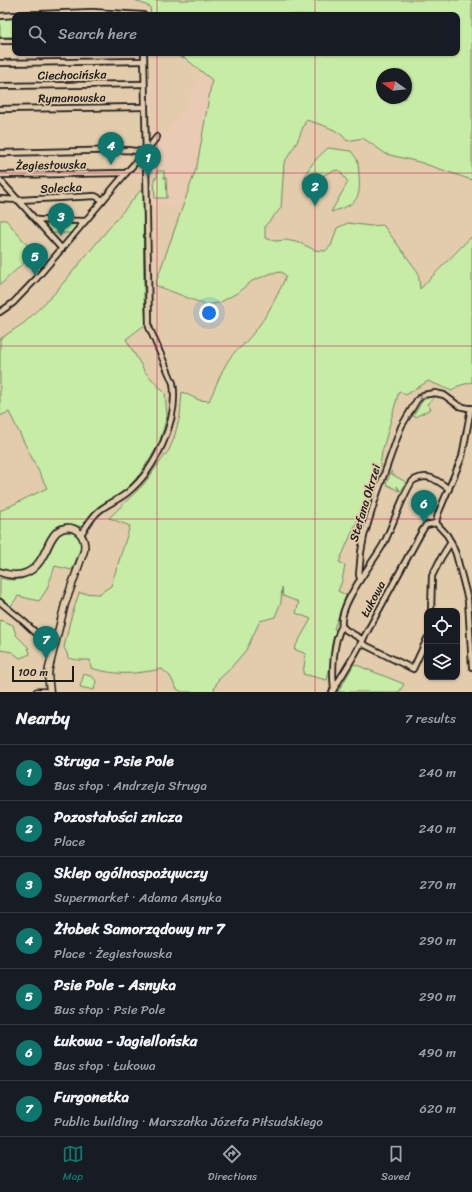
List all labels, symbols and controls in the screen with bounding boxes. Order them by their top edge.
search box [12,12,460,56]
text: Search here [58,21,137,47]
icon: search [26,23,48,45]
street label: Ciechocińska [37,63,108,87]
north arrow [376,68,412,104]
street label: Rymanowska [38,86,106,110]
pin: 4 [98,132,124,165]
pin: 1 [135,144,161,177]
street label: Żegiestowska [16,153,87,177]
pin: 2 [302,173,328,206]
street label: Solecka [40,176,82,200]
pin: 3 [48,203,74,236]
pin: 5 [22,243,48,276]
your location [199,303,219,323]
one-way arrow [419,392,426,399]
street label: Stefana Okrzei [343,461,387,545]
pin: 6 [411,490,437,523]
street label: Łukowa [354,577,392,621]
map controls [424,608,460,680]
button: locate [424,608,460,644]
pin: 7 [33,626,59,659]
button: layers [424,644,460,680]
text: 100 m [18,663,48,682]
scale bar [12,664,74,683]
text: Nearby [16,703,70,733]
text: 7 results [405,707,456,730]
text: Struga - Psie Pole [54,748,174,774]
text: 1 [26,761,32,784]
text: 240 m [419,761,456,784]
text: Bus stop · Andrzeja Struga [54,774,207,797]
text: Pozostałości znicza [54,804,182,830]
text: 2 [25,817,33,840]
text: 240 m [419,817,456,840]
text: Place [54,830,85,853]
text: Sklep ogólnospożywczy [54,860,208,886]
text: 3 [25,873,33,896]
text: 270 m [419,873,456,896]
text: Supermarket · Adama Asnyka [54,886,222,909]
text: Żłobek Samorządowy nr 7 [54,916,224,942]
text: 4 [25,929,33,952]
text: 290 m [419,929,456,952]
text: Place · Żegiestowska [54,942,172,965]
text: Psie Pole - Asnyka [54,972,176,998]
text: 5 [25,985,33,1008]
text: 290 m [419,985,456,1008]
text: Bus stop · Psie Pole [54,998,165,1021]
text: Łukowa - Jagiellońska [54,1028,197,1054]
text: 6 [25,1041,33,1064]
text: 490 m [418,1041,456,1064]
text: Bus stop · Łukowa [54,1054,155,1077]
text: Furgonetka [54,1084,129,1110]
text: 7 [25,1097,33,1120]
text: 620 m [420,1097,456,1120]
text: Public building · Marszałka Józefa Piłsudskiego [54,1110,323,1133]
tab: Map [62,1143,84,1186]
tab: Directions [208,1143,257,1186]
tab: Saved [381,1143,410,1186]

